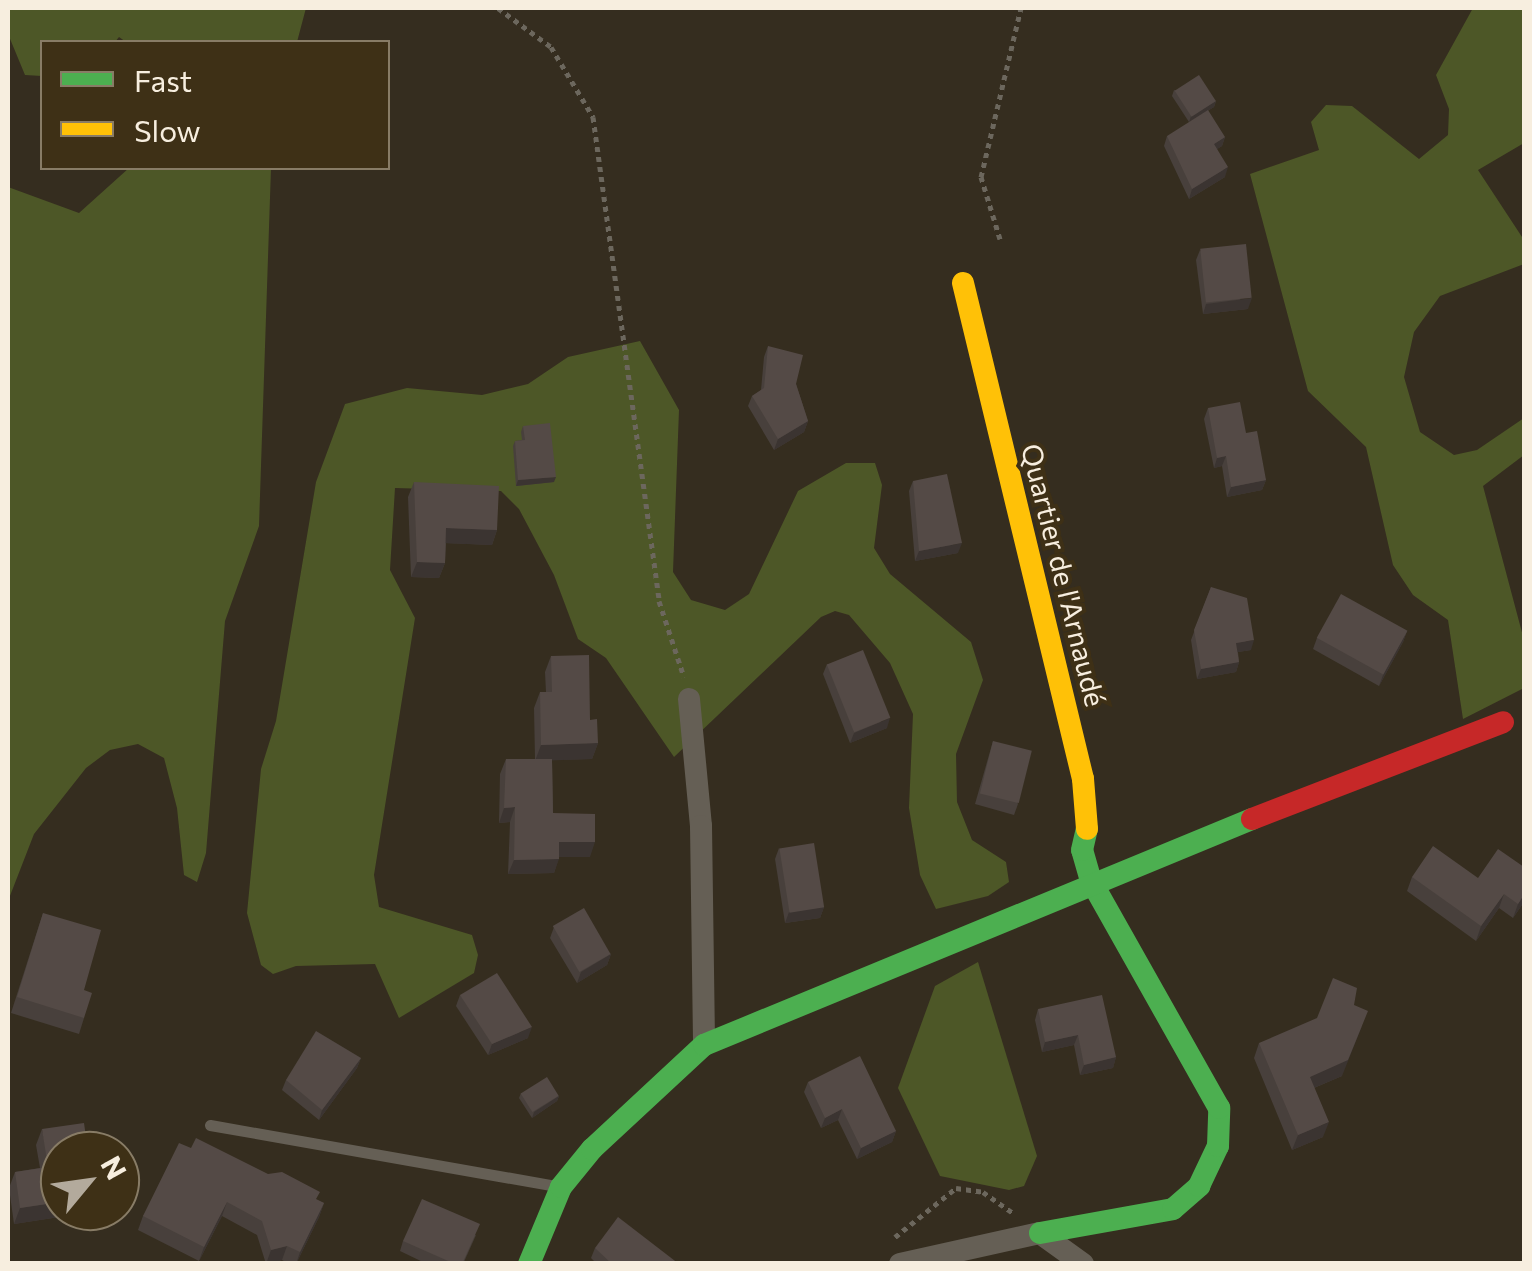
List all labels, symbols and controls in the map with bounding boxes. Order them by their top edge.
legend [40,40,390,170]
text: Fast [134,61,192,98]
text: Slow [134,111,201,148]
street label: Quartier de l'Arnaudé [1015,440,1113,710]
north arrow [40,1131,140,1231]
text: N [95,1150,134,1185]

